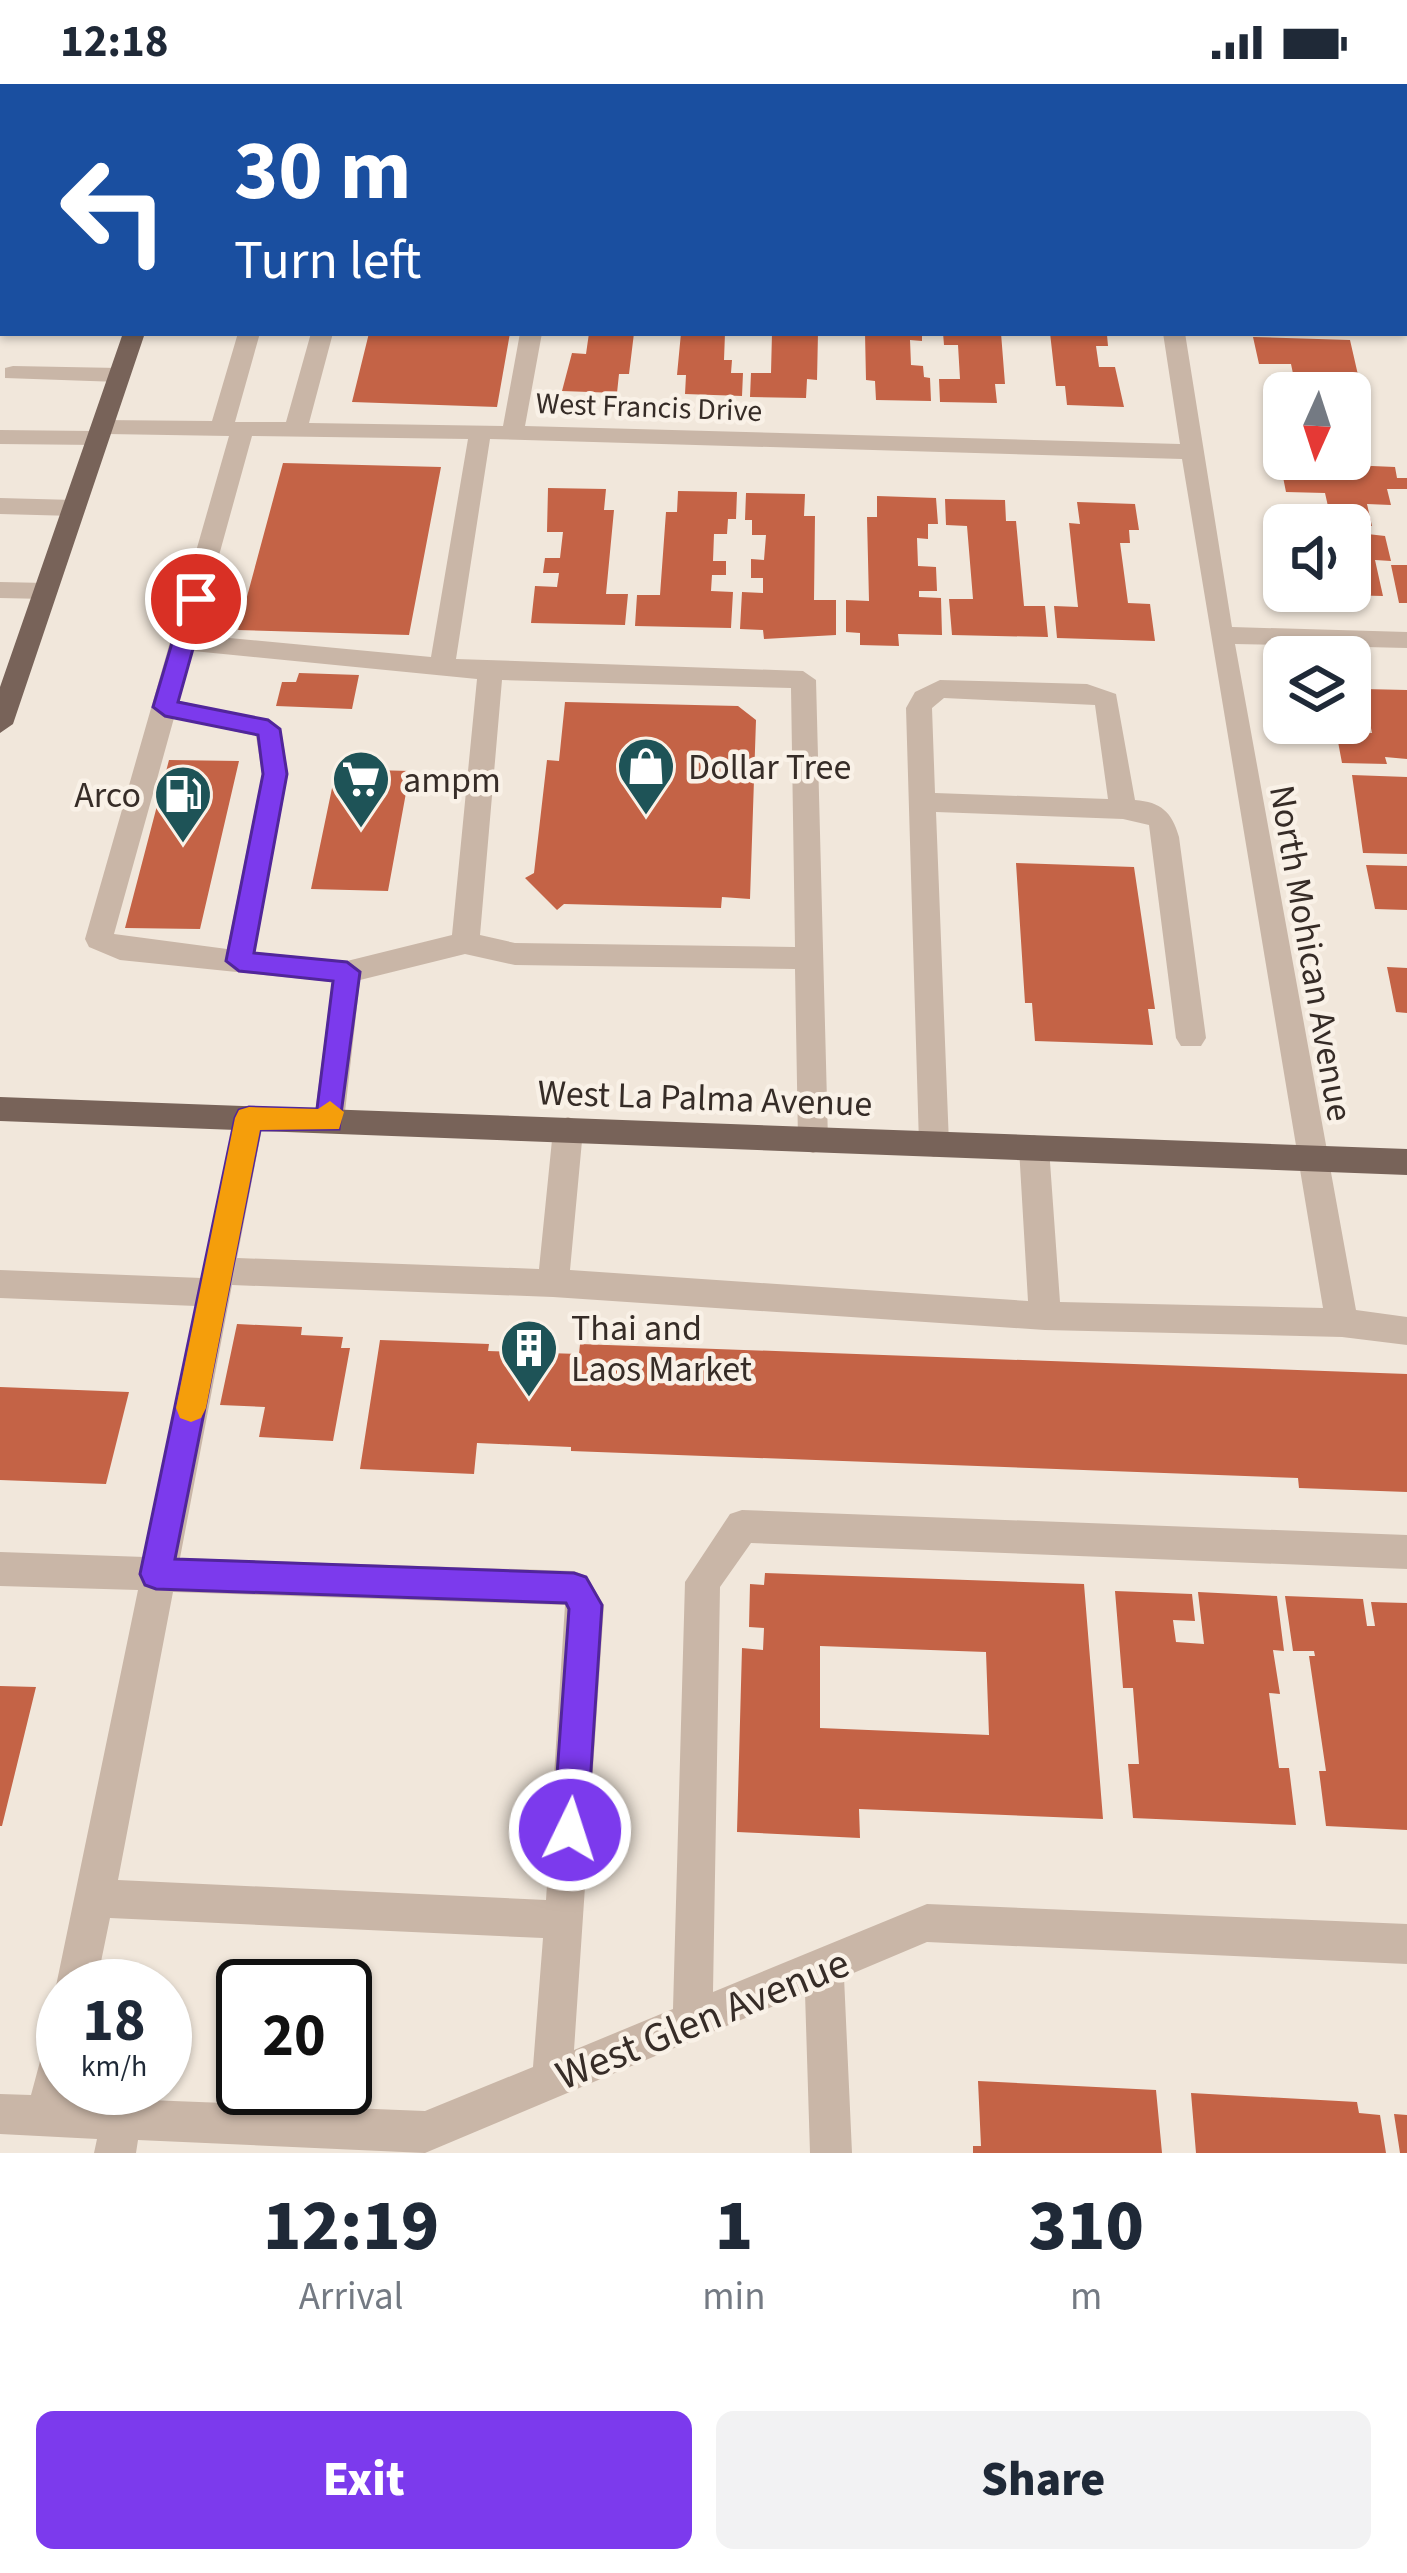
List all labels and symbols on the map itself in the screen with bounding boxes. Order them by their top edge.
north arrow [1263,372,1371,480]
street label: West Francis Drive [535,382,763,433]
pin [145,548,247,650]
shop icon: Dollar Tree [615,735,677,817]
place label: Dollar Tree [688,742,851,793]
supermarket icon: ampm [330,748,392,830]
place label: ampm [403,755,501,806]
fuel station icon: Arco [152,763,214,845]
place label: Arco [74,770,141,821]
street label: North Mohican Avenue [1256,781,1365,1125]
street label: West La Palma Avenue [537,1067,873,1130]
place label: Thai and Laos Market [571,1303,752,1395]
building icon: Thai and Laos Market [498,1317,560,1399]
position arrow [507,1767,633,1893]
street label: West Glen Avenue [547,1934,858,2106]
speed limit sign: 20 [216,1959,372,2115]

